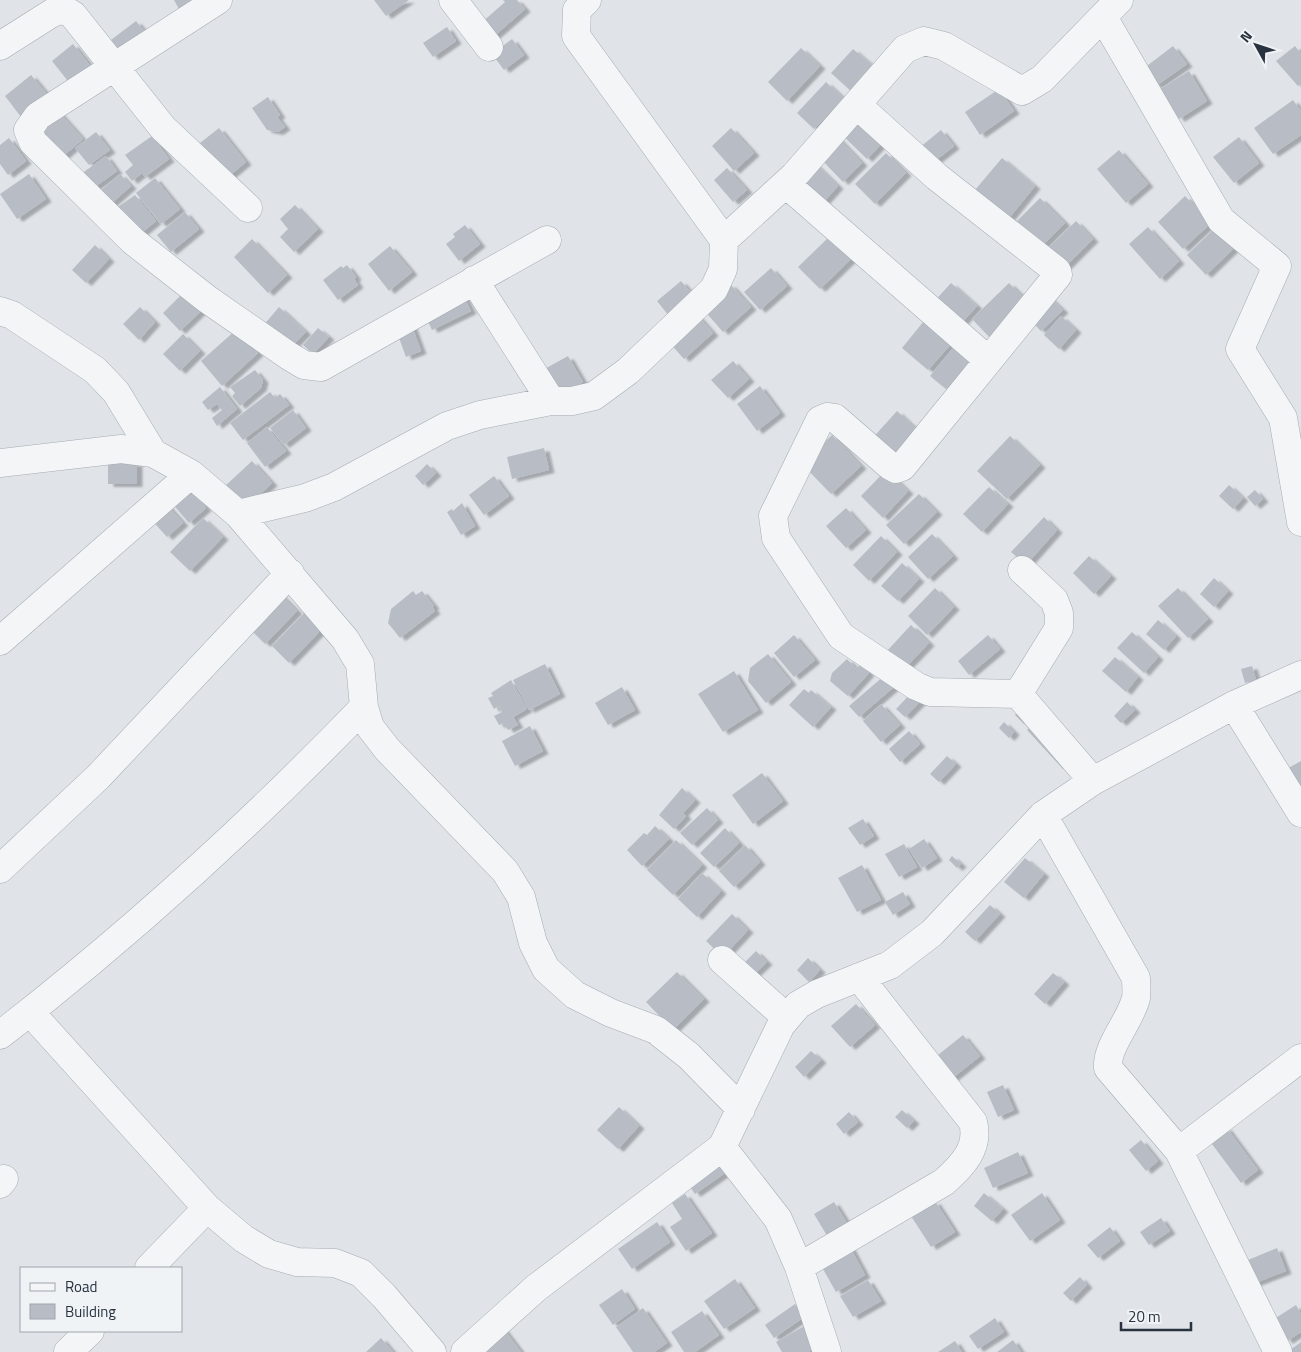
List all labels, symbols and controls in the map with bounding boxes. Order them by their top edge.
north arrow [1231,20,1281,70]
text: N [1234,26,1257,47]
legend [20,1267,182,1332]
text: Road [65,1275,97,1298]
text: Building [65,1300,116,1323]
scale bar [1121,1300,1191,1332]
text: 20 m [1128,1305,1161,1328]

